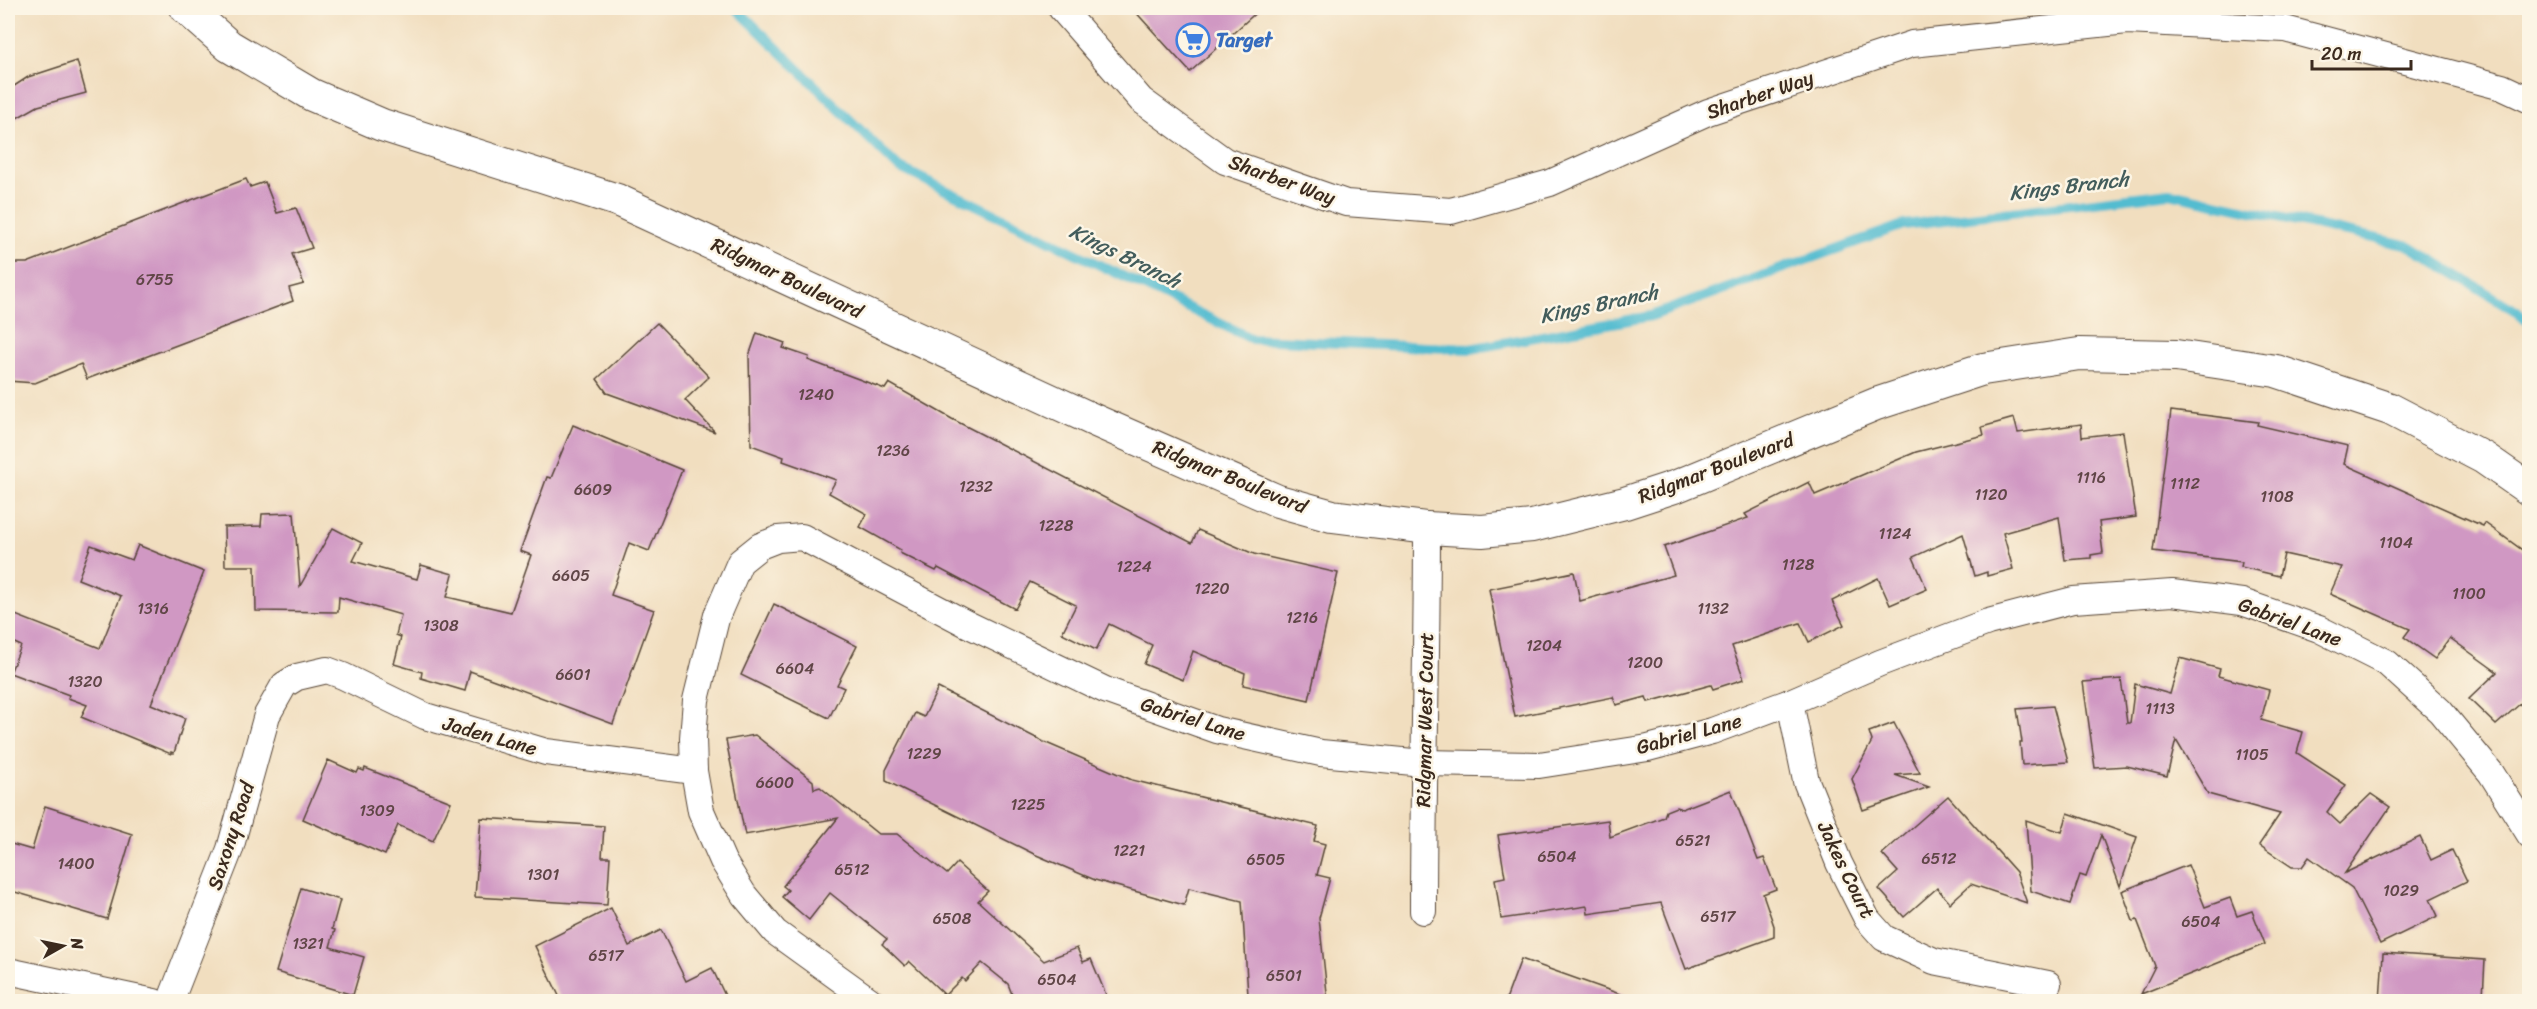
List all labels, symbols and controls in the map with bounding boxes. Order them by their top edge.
supermarket icon: Target [1175,22,1211,58]
place label: Target [1216,23,1274,58]
scale bar [2312,33,2411,71]
text: 20 m [2321,38,2361,70]
street label: Sharber Way [1702,60,1819,130]
street label: Sharber Way [1224,144,1341,216]
water label: Kings Branch [2007,160,2133,212]
water label: Kings Branch [1063,213,1189,300]
street label: Ridgmar Boulevard [705,227,870,329]
house number: 6755 [136,265,174,294]
water label: Kings Branch [1536,273,1664,335]
house number: 1240 [798,380,834,409]
street label: Ridgmar Boulevard [1633,422,1800,514]
street label: Ridgmar Boulevard [1147,430,1314,525]
house number: 1236 [876,436,910,465]
house number: 1116 [2076,463,2106,492]
house number: 1112 [2170,469,2200,498]
house number: 1232 [959,472,993,501]
house number: 6609 [574,475,612,504]
house number: 1120 [1974,480,2008,509]
house number: 1108 [2260,482,2294,511]
house number: 1228 [1039,511,1074,540]
house number: 1124 [1879,519,1911,548]
house number: 1104 [2379,528,2413,557]
house number: 1128 [1782,550,1815,579]
house number: 1224 [1116,552,1152,581]
house number: 6605 [552,561,590,590]
house number: 1220 [1194,574,1230,603]
house number: 1100 [2452,579,2486,608]
street label: Gabriel Lane [2233,587,2347,657]
house number: 1316 [137,594,169,623]
house number: 1132 [1697,594,1729,623]
house number: 1216 [1286,603,1318,632]
house number: 1308 [423,611,459,640]
house number: 1204 [1526,631,1562,660]
street label: Ridgmar West Court [1406,632,1444,808]
house number: 1200 [1627,648,1663,677]
house number: 6604 [776,654,814,683]
house number: 6601 [555,660,591,689]
house number: 1320 [68,667,103,696]
street label: Gabriel Lane [1136,686,1250,752]
house number: 1113 [2145,694,2175,723]
street label: Gabriel Lane [1632,703,1746,765]
street label: Jaden Lane [438,706,541,766]
house number: 1229 [906,739,942,768]
house number: 1105 [2235,740,2269,769]
house number: 6600 [756,768,794,797]
street label: Saxony Road [197,776,265,895]
house number: 1225 [1010,790,1046,819]
house number: 1309 [359,796,395,825]
street label: Jakes Court [1807,814,1885,925]
house number: 6521 [1676,826,1711,855]
house number: 1221 [1113,836,1145,865]
house number: 6504 [1538,842,1576,871]
house number: 6512 [1922,844,1956,873]
house number: 6505 [1247,845,1286,874]
house number: 1400 [57,849,95,878]
house number: 6512 [835,855,869,884]
house number: 1301 [527,860,559,889]
house number: 1029 [2383,876,2419,905]
house number: 6517 [1701,902,1736,931]
house number: 6508 [933,904,972,933]
house number: 6504 [2182,907,2220,936]
north arrow [33,916,93,976]
house number: 1321 [292,929,324,958]
text: N [62,935,93,952]
house number: 6517 [589,941,624,970]
house number: 6501 [1266,961,1302,990]
house number: 6504 [1038,965,1076,994]

